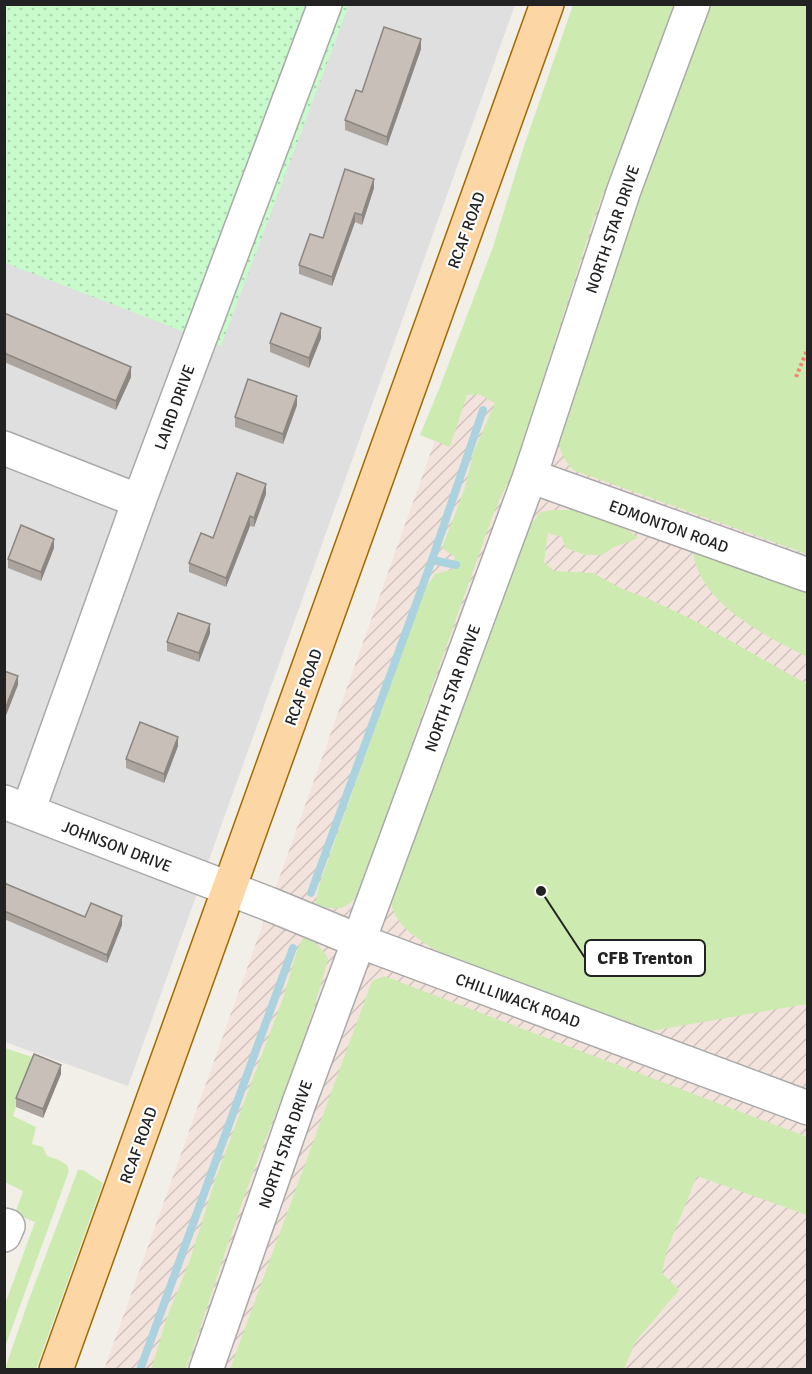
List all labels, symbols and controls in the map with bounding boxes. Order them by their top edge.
street label: NORTH STAR DRIVE [582,163,644,296]
street label: RCAF ROAD [444,189,490,272]
street label: LAIRD DRIVE [150,362,200,453]
street label: EDMONTON ROAD [606,496,731,558]
street label: NORTH STAR DRIVE [421,622,485,755]
street label: RCAF ROAD [281,646,327,729]
street label: JOHNSON DRIVE [59,817,174,877]
callout: CFB Trenton [585,940,705,976]
text: CFB Trenton [597,947,693,969]
street label: CHILLIWACK ROAD [452,969,583,1033]
street label: NORTH STAR DRIVE [255,1078,317,1211]
street label: RCAF ROAD [116,1104,162,1187]

